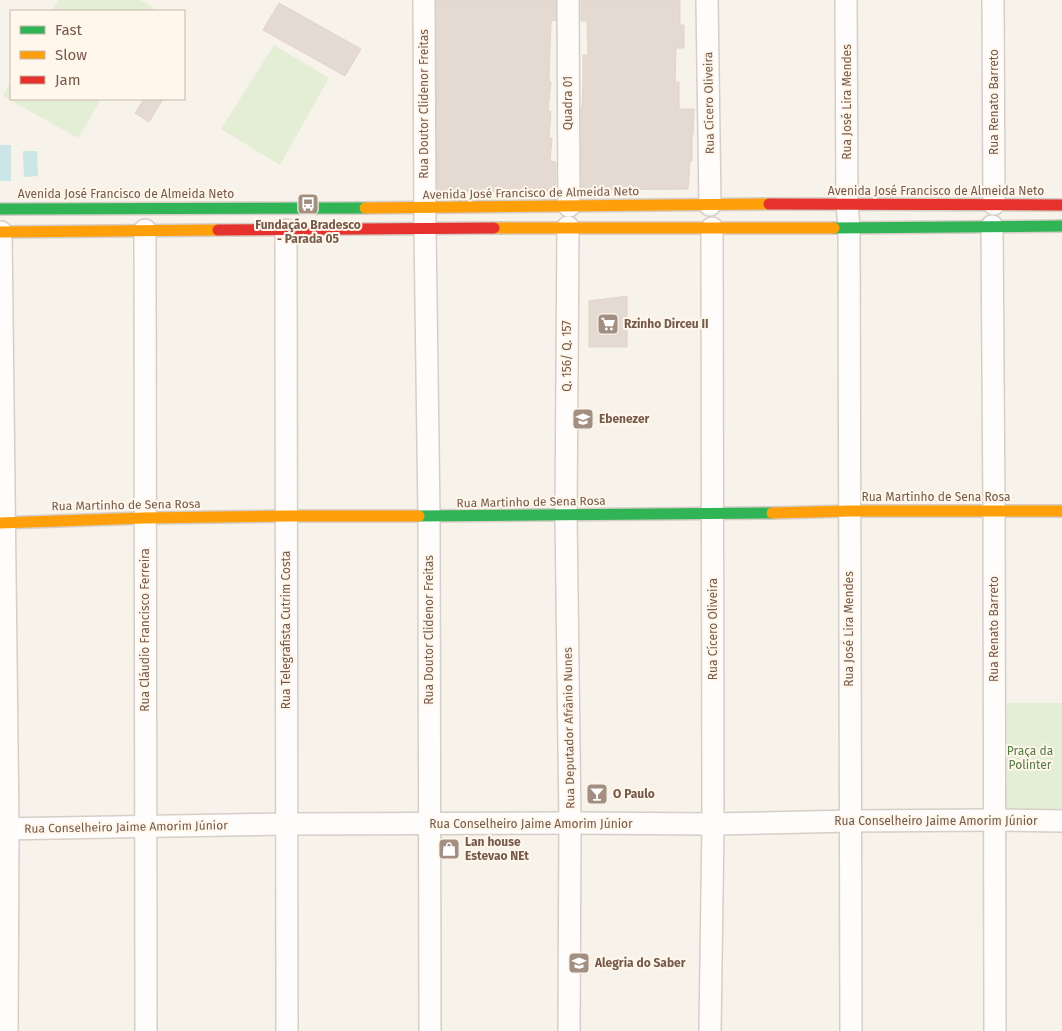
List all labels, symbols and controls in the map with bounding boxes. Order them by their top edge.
legend [10,10,185,100]
text: Fast [55,21,82,39]
street label: Rua Doutor Clidenor Freitas [417,29,431,179]
street label: Rua José Lira Mendes [840,44,854,160]
text: Slow [55,46,87,64]
street label: Rua Renato Barreto [987,49,1001,155]
street label: Rua Cícero Oliveira [701,52,717,154]
text: Jam [55,71,81,89]
street label: Quadra 01 [561,76,575,130]
street label: Avenida José Francisco de Almeida Neto [423,184,639,202]
street label: Avenida José Francisco de Almeida Neto [828,184,1044,198]
street label: Avenida José Francisco de Almeida Neto [18,187,234,201]
bus stop icon: Fundação Bradesco - Parada 05 [296,192,320,216]
place label: Fundação Bradesco - Parada 05 [255,218,361,246]
supermarket icon: Rzinho Dirceu II [596,312,620,336]
place label: Rzinho Dirceu II [624,317,709,331]
street label: Q. 156/ Q. 157 [560,320,574,392]
school or university icon: Ebenezer [571,407,595,431]
place label: Ebenezer [599,412,650,426]
street label: Rua Martinho de Sena Rosa [861,490,1011,504]
street label: Rua Martinho de Sena Rosa [456,494,606,510]
street label: Rua Martinho de Sena Rosa [51,497,201,513]
street label: Rua Cláudio Francisco Ferreira [138,548,152,712]
street label: Rua Telegrafista Cutrim Costa [279,551,293,709]
street label: Rua Doutor Clidenor Freitas [422,555,436,705]
street label: Rua José Lira Mendes [842,571,856,687]
street label: Rua Renato Barreto [987,576,1001,682]
street label: Rua Cícero Oliveira [706,578,720,680]
street label: Rua Deputador Afrânio Nunes [561,647,577,809]
park label: Praça da Polinter [1007,744,1053,772]
bar icon: O Paulo [585,782,609,806]
place label: O Paulo [613,787,655,801]
street label: Rua Conselheiro Jaime Amorim Júnior [834,814,1038,828]
street label: Rua Conselheiro Jaime Amorim Júnior [429,817,633,831]
street label: Rua Conselheiro Jaime Amorim Júnior [24,818,228,836]
place label: Lan house Estevao NEt [465,835,529,863]
shop icon: Lan house Estevao NEt [437,837,461,861]
school or university icon: Alegria do Saber [567,951,591,975]
place label: Alegria do Saber [594,956,686,970]

